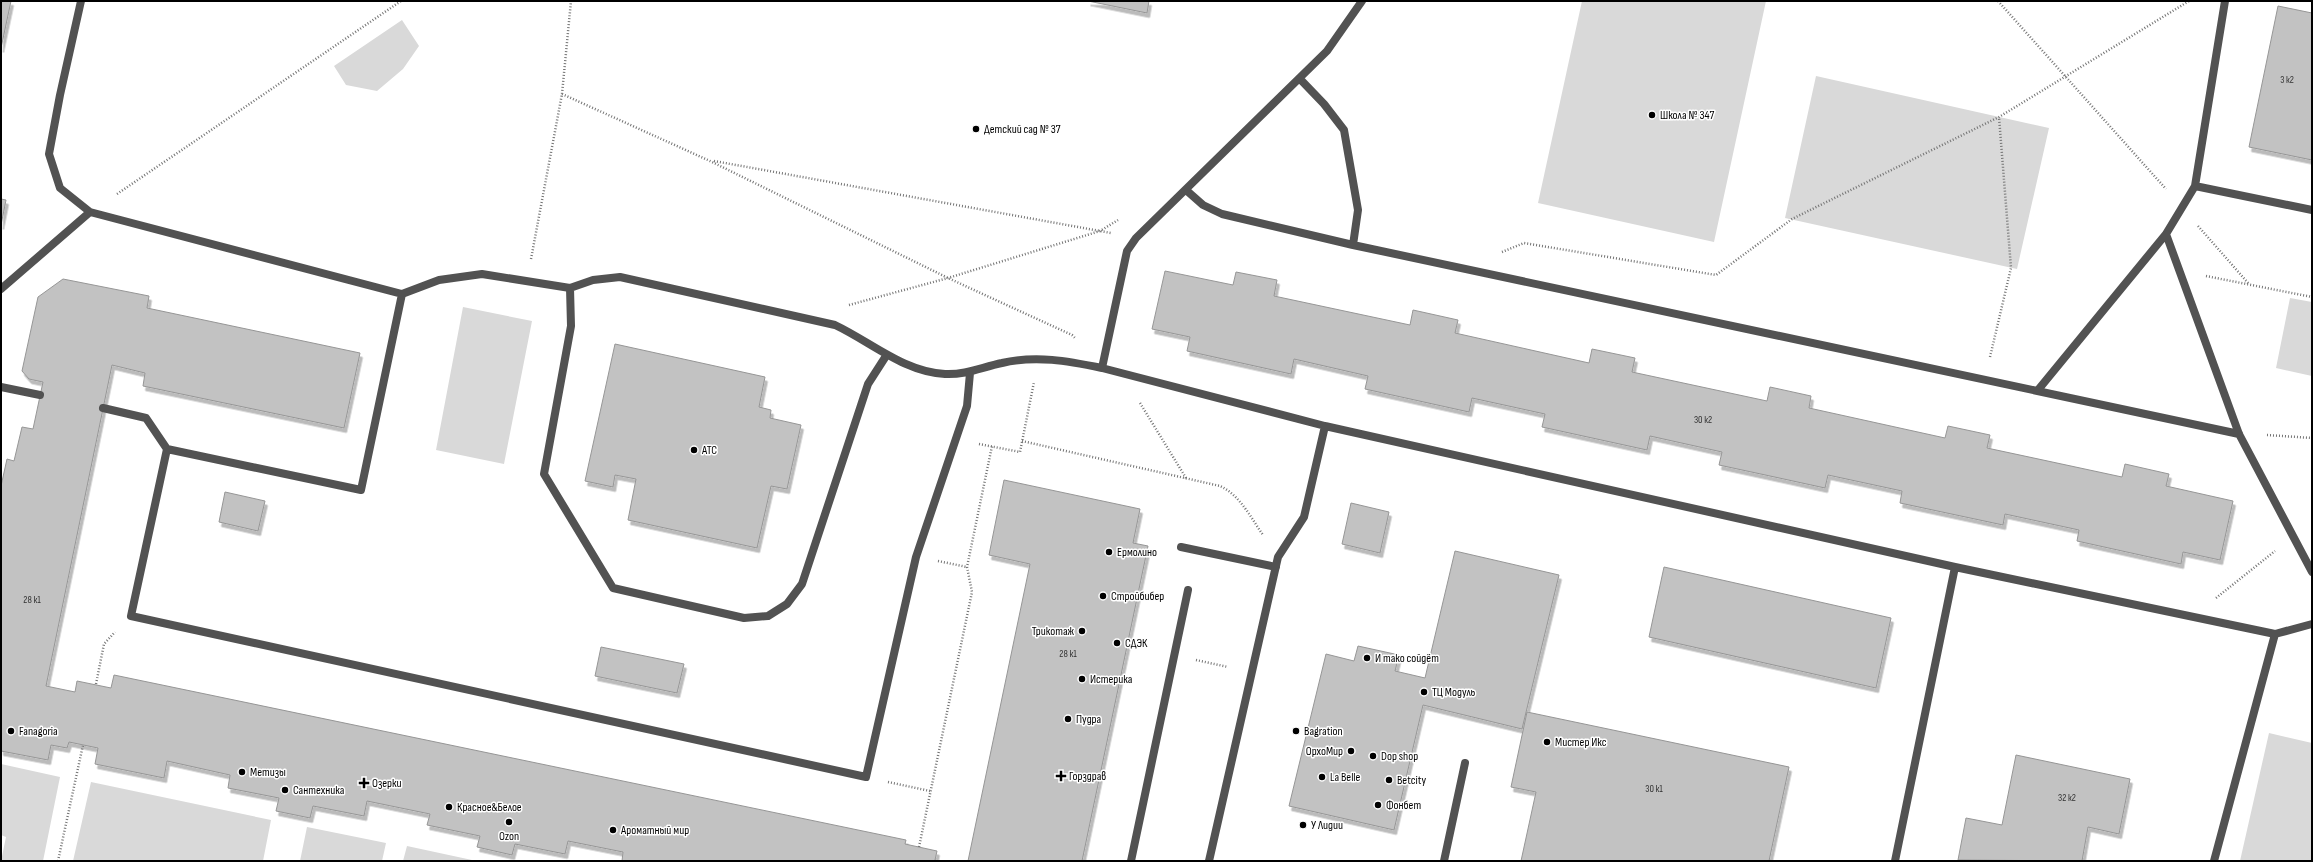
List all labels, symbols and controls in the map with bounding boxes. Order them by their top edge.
house number: 3 к2 [2280,74,2294,86]
place label: Школа № 347 [1660,108,1714,123]
marker: Школа № 347 [1647,110,1657,120]
place label: Детский сад № 37 [984,122,1061,137]
marker: Детский сад № 37 [971,124,981,134]
house number: 30 к2 [1694,414,1712,426]
place label: АТС [701,443,717,458]
marker: АТС [689,445,699,455]
place label: Ермолино [1117,545,1157,560]
marker: Ермолино [1104,547,1114,557]
place label: Стройбибер [1111,589,1164,604]
marker: Стройбибер [1098,591,1108,601]
house number: 28 к1 [23,594,41,606]
place label: Трикотаж [1032,624,1075,639]
marker: Трикотаж [1077,626,1087,636]
place label: СДЭК [1125,636,1148,651]
marker: СДЭК [1112,638,1122,648]
house number: 28 к1 [1059,648,1077,660]
place label: И тако сойдёт [1375,651,1439,666]
marker: И тако сойдёт [1362,653,1372,663]
place label: Истерика [1090,672,1133,687]
marker: Истерика [1077,674,1087,684]
place label: ТЦ Модуль [1432,685,1476,700]
marker: ТЦ Модуль [1419,687,1429,697]
place label: Пудра [1076,712,1102,727]
marker: Пудра [1063,714,1073,724]
place label: Fanagoria [19,724,58,739]
place label: Bagration [1304,724,1343,739]
marker: Fanagoria [6,726,16,736]
marker: Bagration [1291,726,1301,736]
place label: Мистер Икс [1555,735,1607,750]
marker: Мистер Икс [1542,737,1552,747]
place label: ОрхоМир [1306,744,1343,759]
marker: ОрхоМир [1346,746,1356,756]
place label: Dop shop [1381,749,1418,764]
marker: Dop shop [1368,751,1378,761]
place label: Метизы [250,765,286,780]
marker: Метизы [237,767,247,777]
place label: Горздрав [1069,769,1106,784]
place label: La Belle [1330,770,1361,785]
marker: Горздрав [1056,771,1066,781]
marker: La Belle [1317,772,1327,782]
place label: Betcity [1397,773,1426,788]
marker: Betcity [1384,775,1394,785]
place label: Озерки [372,776,402,791]
marker: Озерки [359,778,369,788]
place label: Сантехника [293,783,345,798]
house number: 30 к1 [1645,783,1663,795]
marker: Сантехника [280,785,290,795]
house number: 32 к2 [2058,792,2076,804]
place label: Фонбет [1386,798,1421,813]
place label: Красное&Белое [457,800,522,815]
marker: Фонбет [1373,800,1383,810]
marker: Красное&Белое [444,802,454,812]
marker: Ozon [504,817,514,827]
place label: У Лидии [1311,818,1343,833]
marker: У Лидии [1298,820,1308,830]
place label: Ароматный мир [620,823,689,838]
marker: Ароматный мир [608,825,618,835]
place label: Ozon [499,829,519,844]

